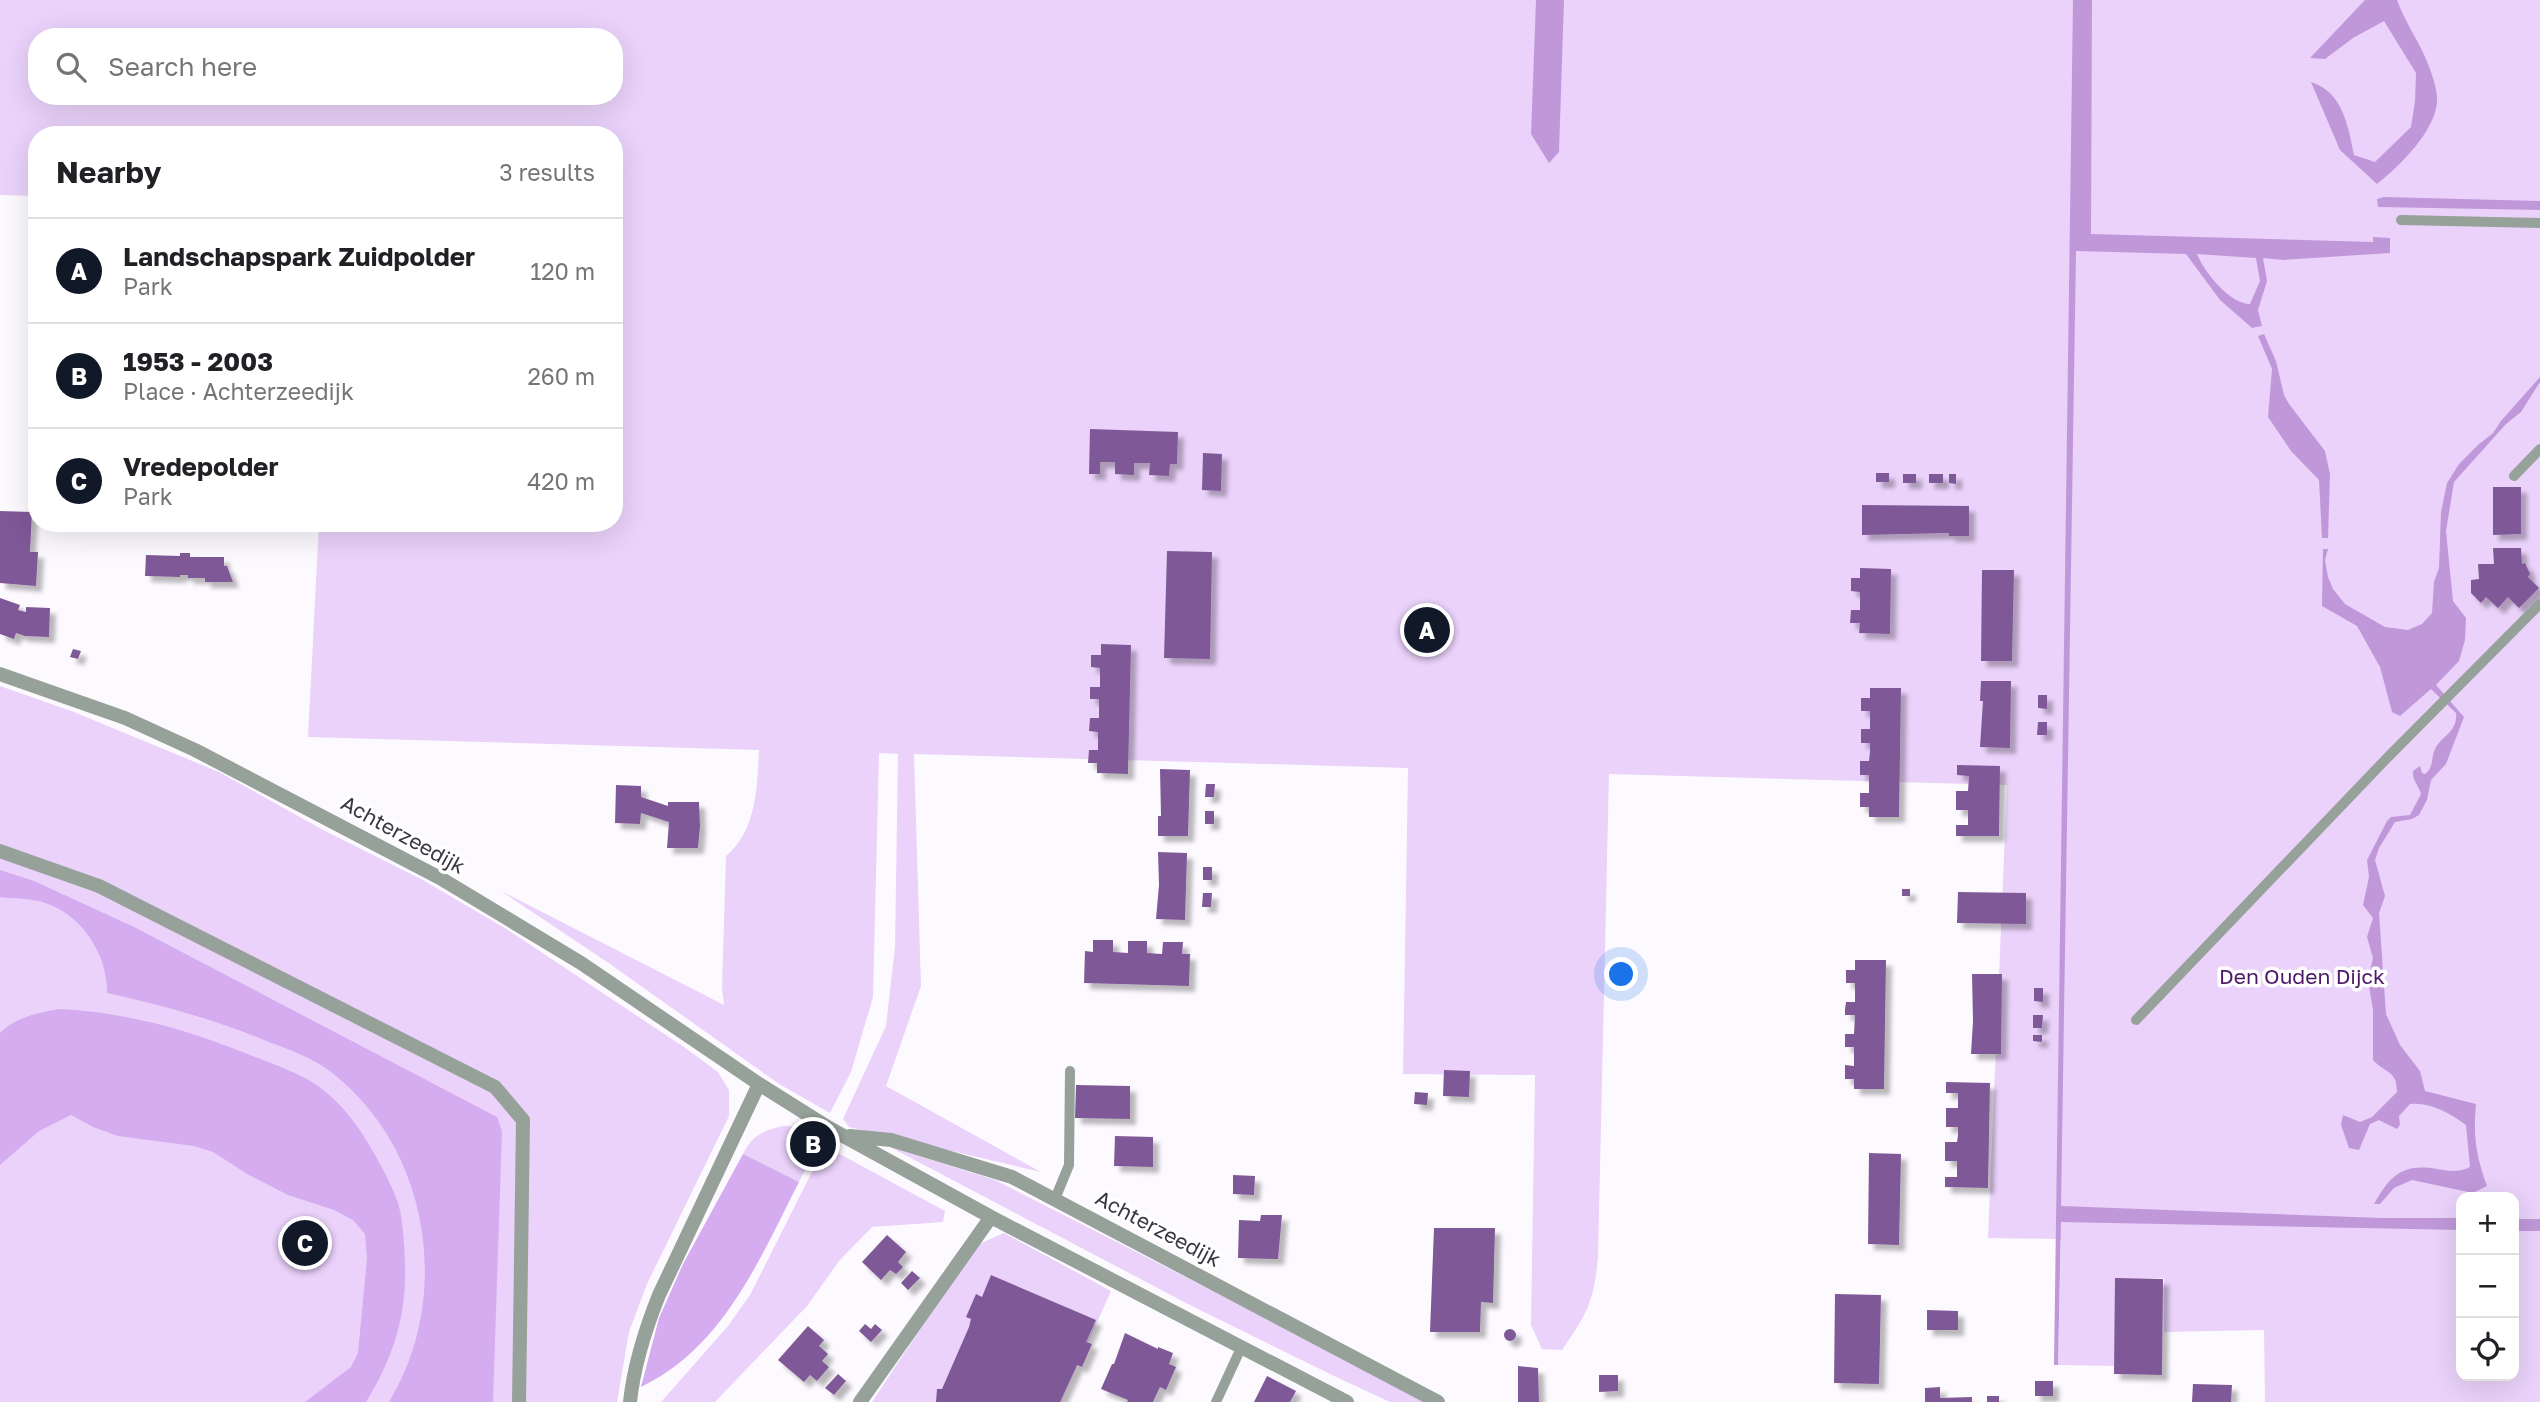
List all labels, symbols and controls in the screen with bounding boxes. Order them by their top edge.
search box [28,28,623,105]
icon: search [52,48,90,86]
text: Search here [108,51,257,82]
text: Nearby [56,154,161,190]
text: 3 results [499,158,595,186]
text: Landschapspark Zuidpolder [123,241,475,272]
text: A [71,257,87,285]
text: 120 m [530,257,595,285]
text: Park [123,272,173,300]
text: 1953 - 2003 [123,346,273,377]
text: B [71,362,87,390]
text: 260 m [527,362,595,390]
text: Place · Achterzeedijk [123,377,354,405]
text: Vredepolder [123,451,279,482]
text: C [71,467,87,495]
text: 420 m [527,467,595,495]
text: Park [123,482,173,510]
pin: A [1404,604,1450,656]
street label: Achterzeedijk [337,789,470,879]
your location [1604,957,1638,991]
park label: Den Ouden Dijck [2219,963,2385,989]
pin: B [790,1118,836,1170]
street label: Achterzeedijk [1091,1184,1226,1272]
map controls [2456,1192,2519,1381]
button: + [2456,1192,2519,1255]
pin: C [282,1217,328,1269]
button: − [2456,1255,2519,1318]
button: locate [2456,1318,2519,1381]

